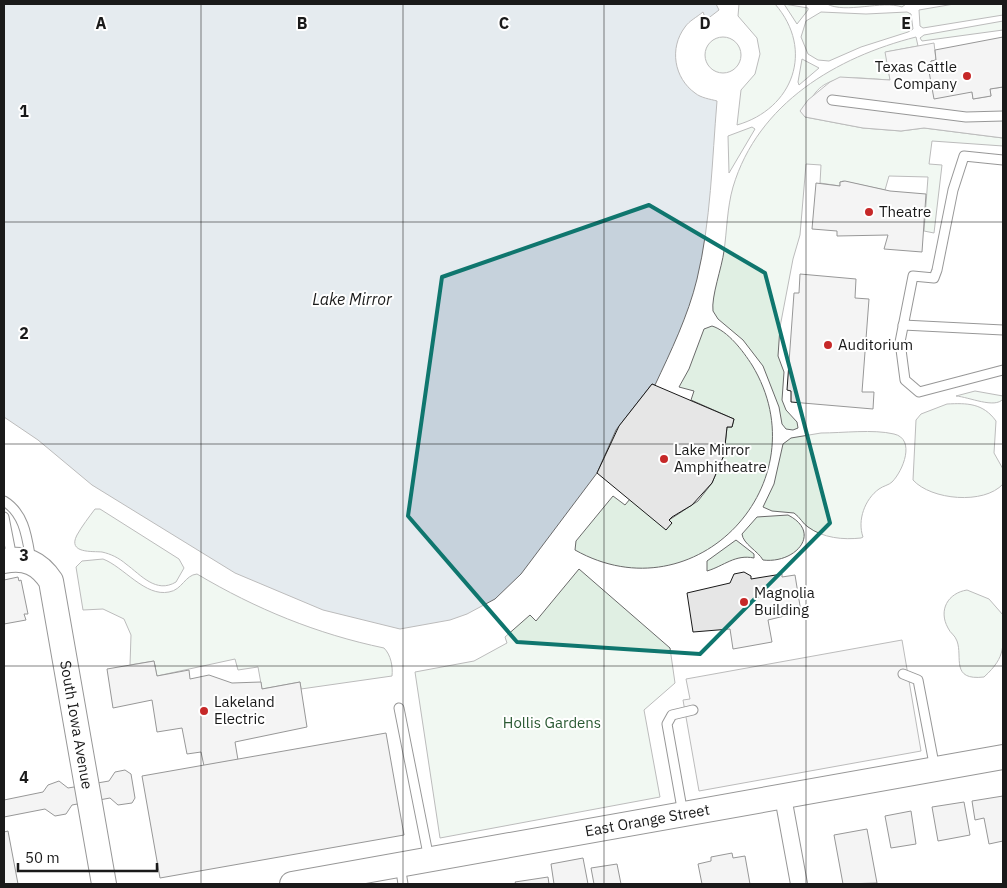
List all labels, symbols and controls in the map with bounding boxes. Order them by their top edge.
text: A [96,13,107,33]
text: B [297,13,308,33]
text: C [499,13,509,33]
text: D [699,13,711,33]
text: E [901,13,911,33]
place label: Texas Cattle Company [875,57,958,93]
marker: Texas Cattle Company [961,70,973,82]
text: 1 [19,101,29,121]
place label: Theatre [879,202,931,221]
marker: Theatre [863,206,875,218]
water label: Lake Mirror [312,289,393,309]
text: 2 [19,323,29,343]
place label: Auditorium [838,335,913,354]
marker: Auditorium [822,339,834,351]
place label: Lake Mirror Amphitheatre [674,440,767,476]
marker: Lake Mirror Amphitheatre [658,453,670,465]
text: 3 [19,545,29,565]
place label: Magnolia Building [754,583,815,619]
marker: Magnolia Building [738,596,750,608]
street label: South Iowa Avenue [56,659,97,791]
place label: Lakeland Electric [214,692,275,728]
marker: Lakeland Electric [198,705,210,717]
park label: Hollis Gardens [503,713,601,732]
text: 4 [19,767,29,787]
street label: East Orange Street [583,800,711,840]
scale bar [18,840,156,872]
text: 50 m [25,848,60,867]

